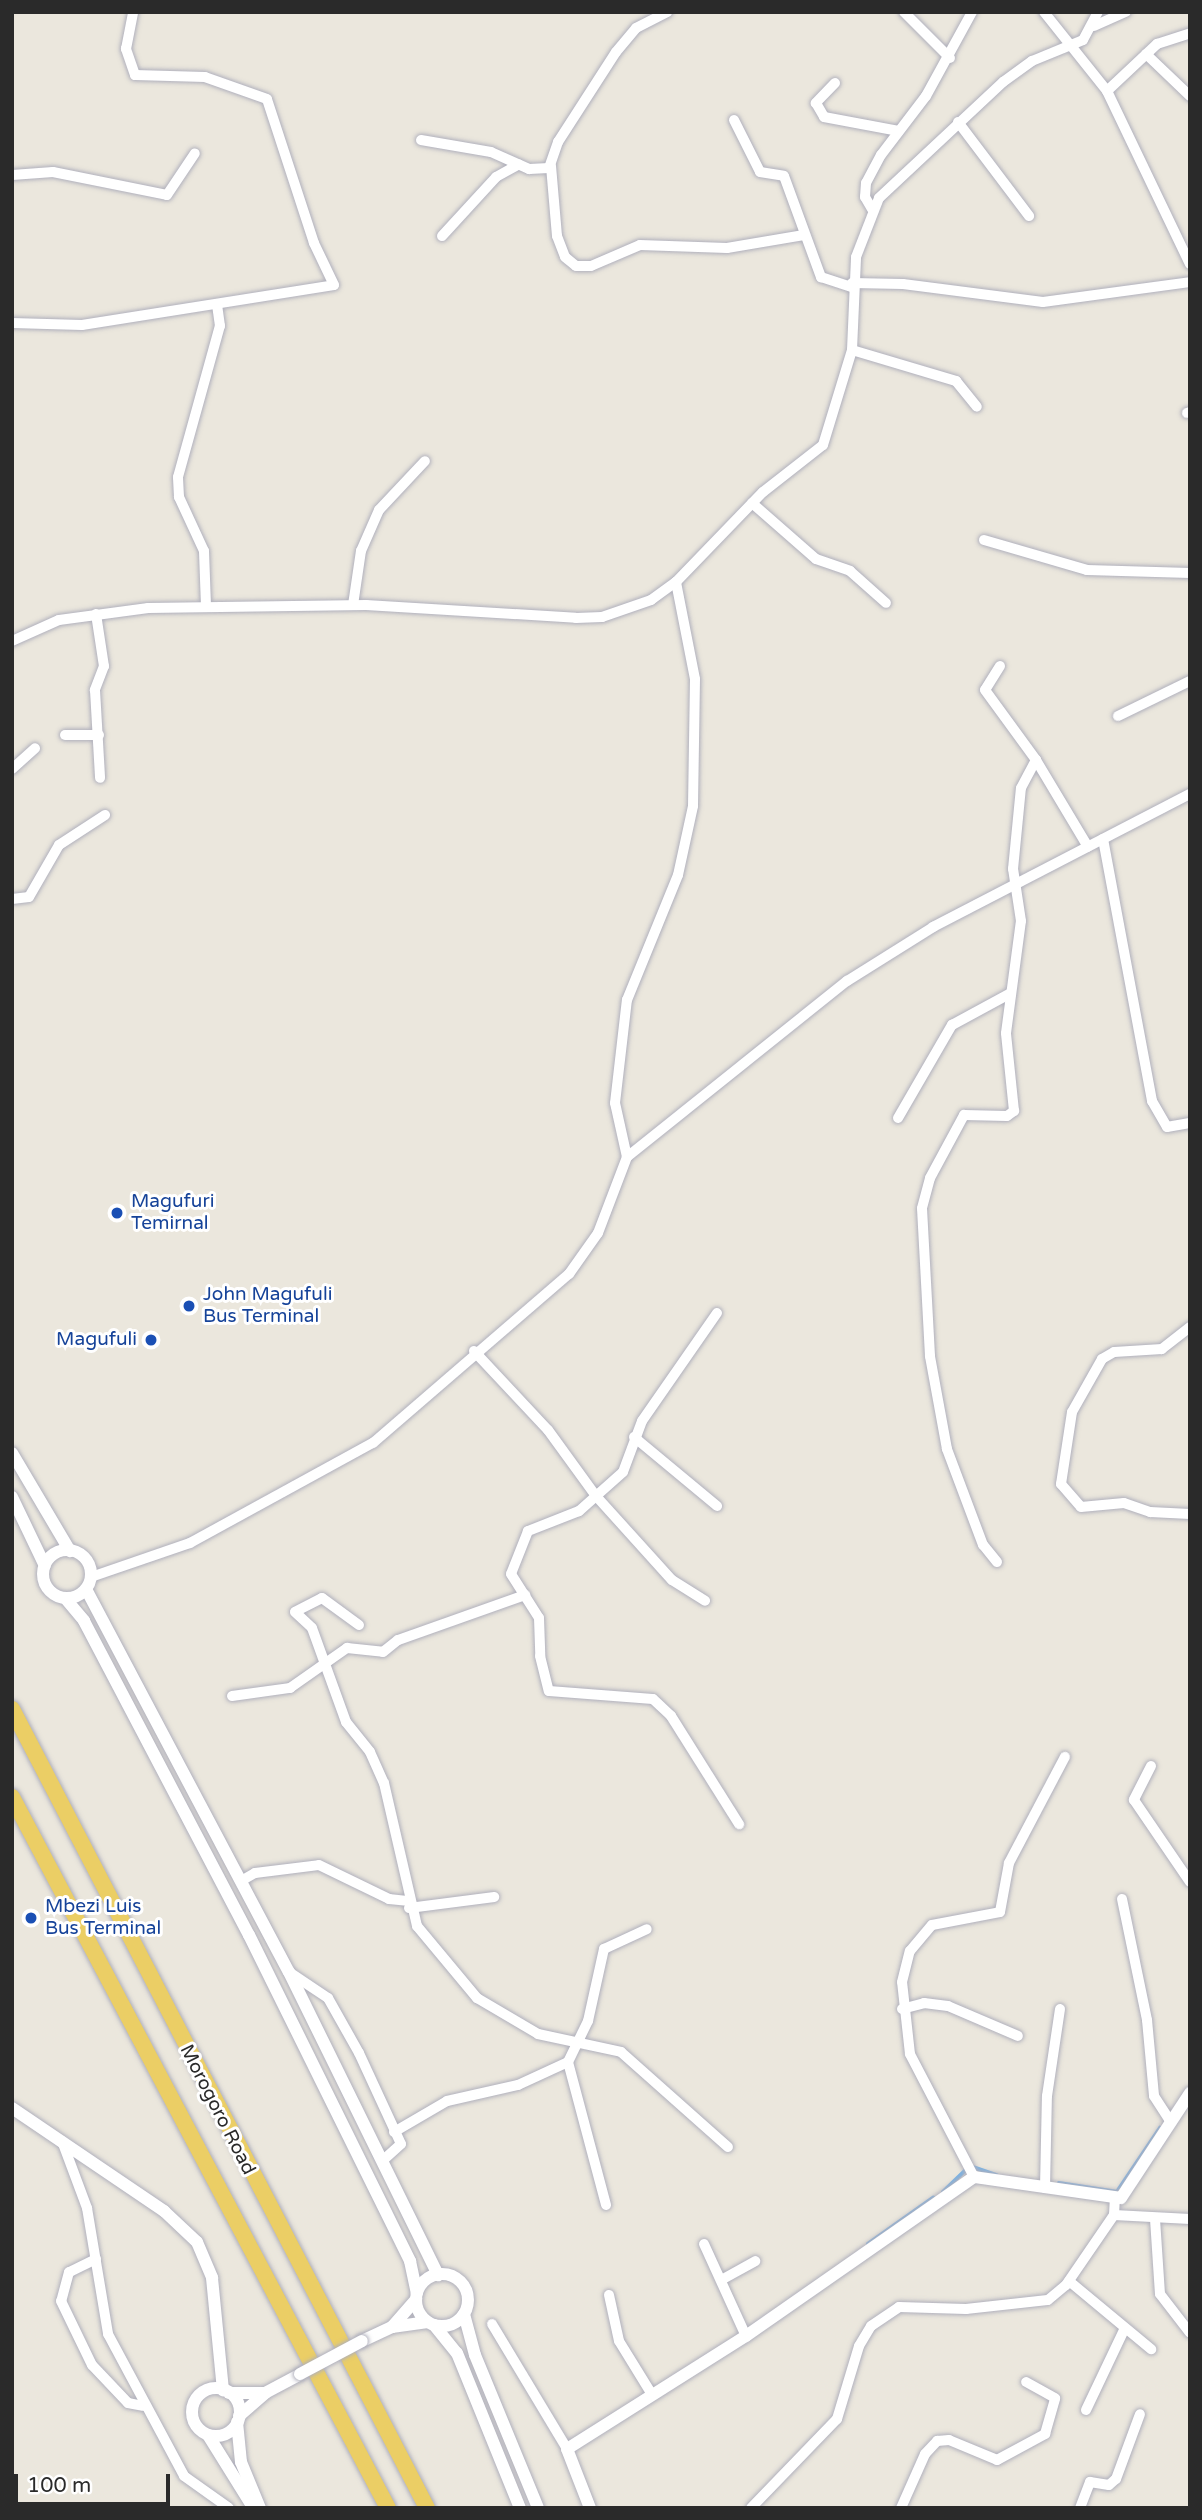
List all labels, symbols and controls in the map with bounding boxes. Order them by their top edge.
place label: Magufuri Temirnal [131,1191,214,1235]
marker: Magufuri Temirnal [109,1205,125,1221]
place label: John Magufuli Bus Terminal [203,1284,332,1328]
marker: John Magufuli Bus Terminal [181,1298,197,1314]
place label: Magufuli [56,1329,137,1351]
marker: Magufuli [143,1332,159,1348]
place label: Mbezi Luis Bus Terminal [45,1896,161,1940]
marker: Mbezi Luis Bus Terminal [23,1910,39,1926]
street label: Morogoro Road [174,2041,260,2179]
scale bar [18,2460,173,2504]
text: 100 m [27,2473,91,2498]

